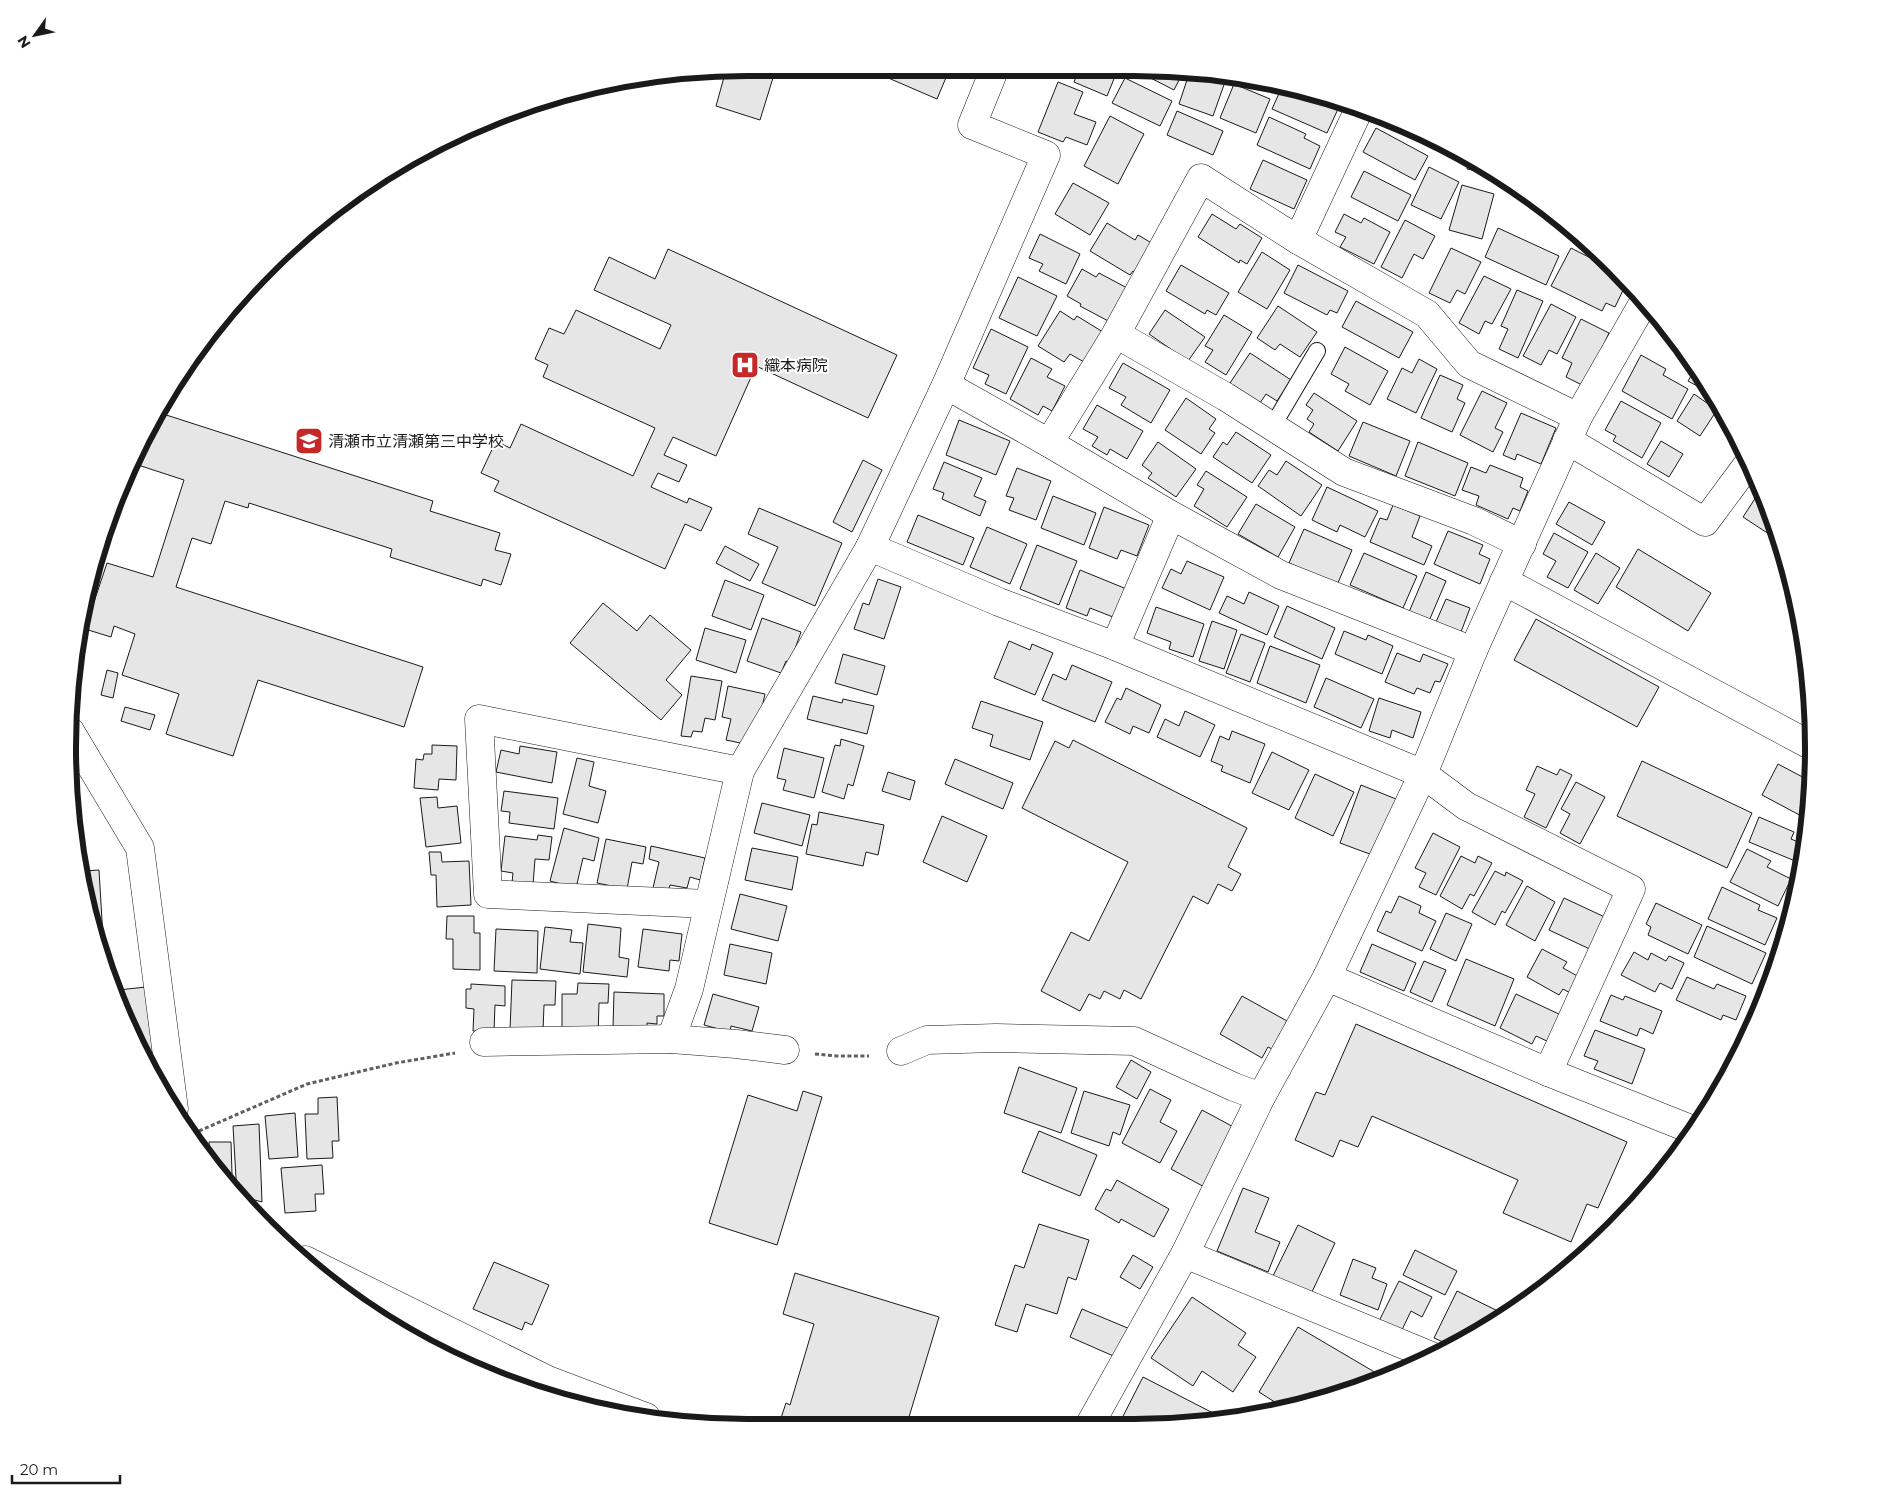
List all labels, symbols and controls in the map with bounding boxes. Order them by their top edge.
north arrow [10,10,60,60]
text: N [13,32,35,52]
hospital icon: 織本病院 [730,350,760,380]
place label: 織本病院 [764,356,828,375]
school or university icon: 清瀬市立清瀬第三中学校 [294,426,324,456]
place label: 清瀬市立清瀬第三中学校 [328,432,504,451]
scale bar [12,1452,120,1484]
text: 20 m [20,1460,58,1479]

